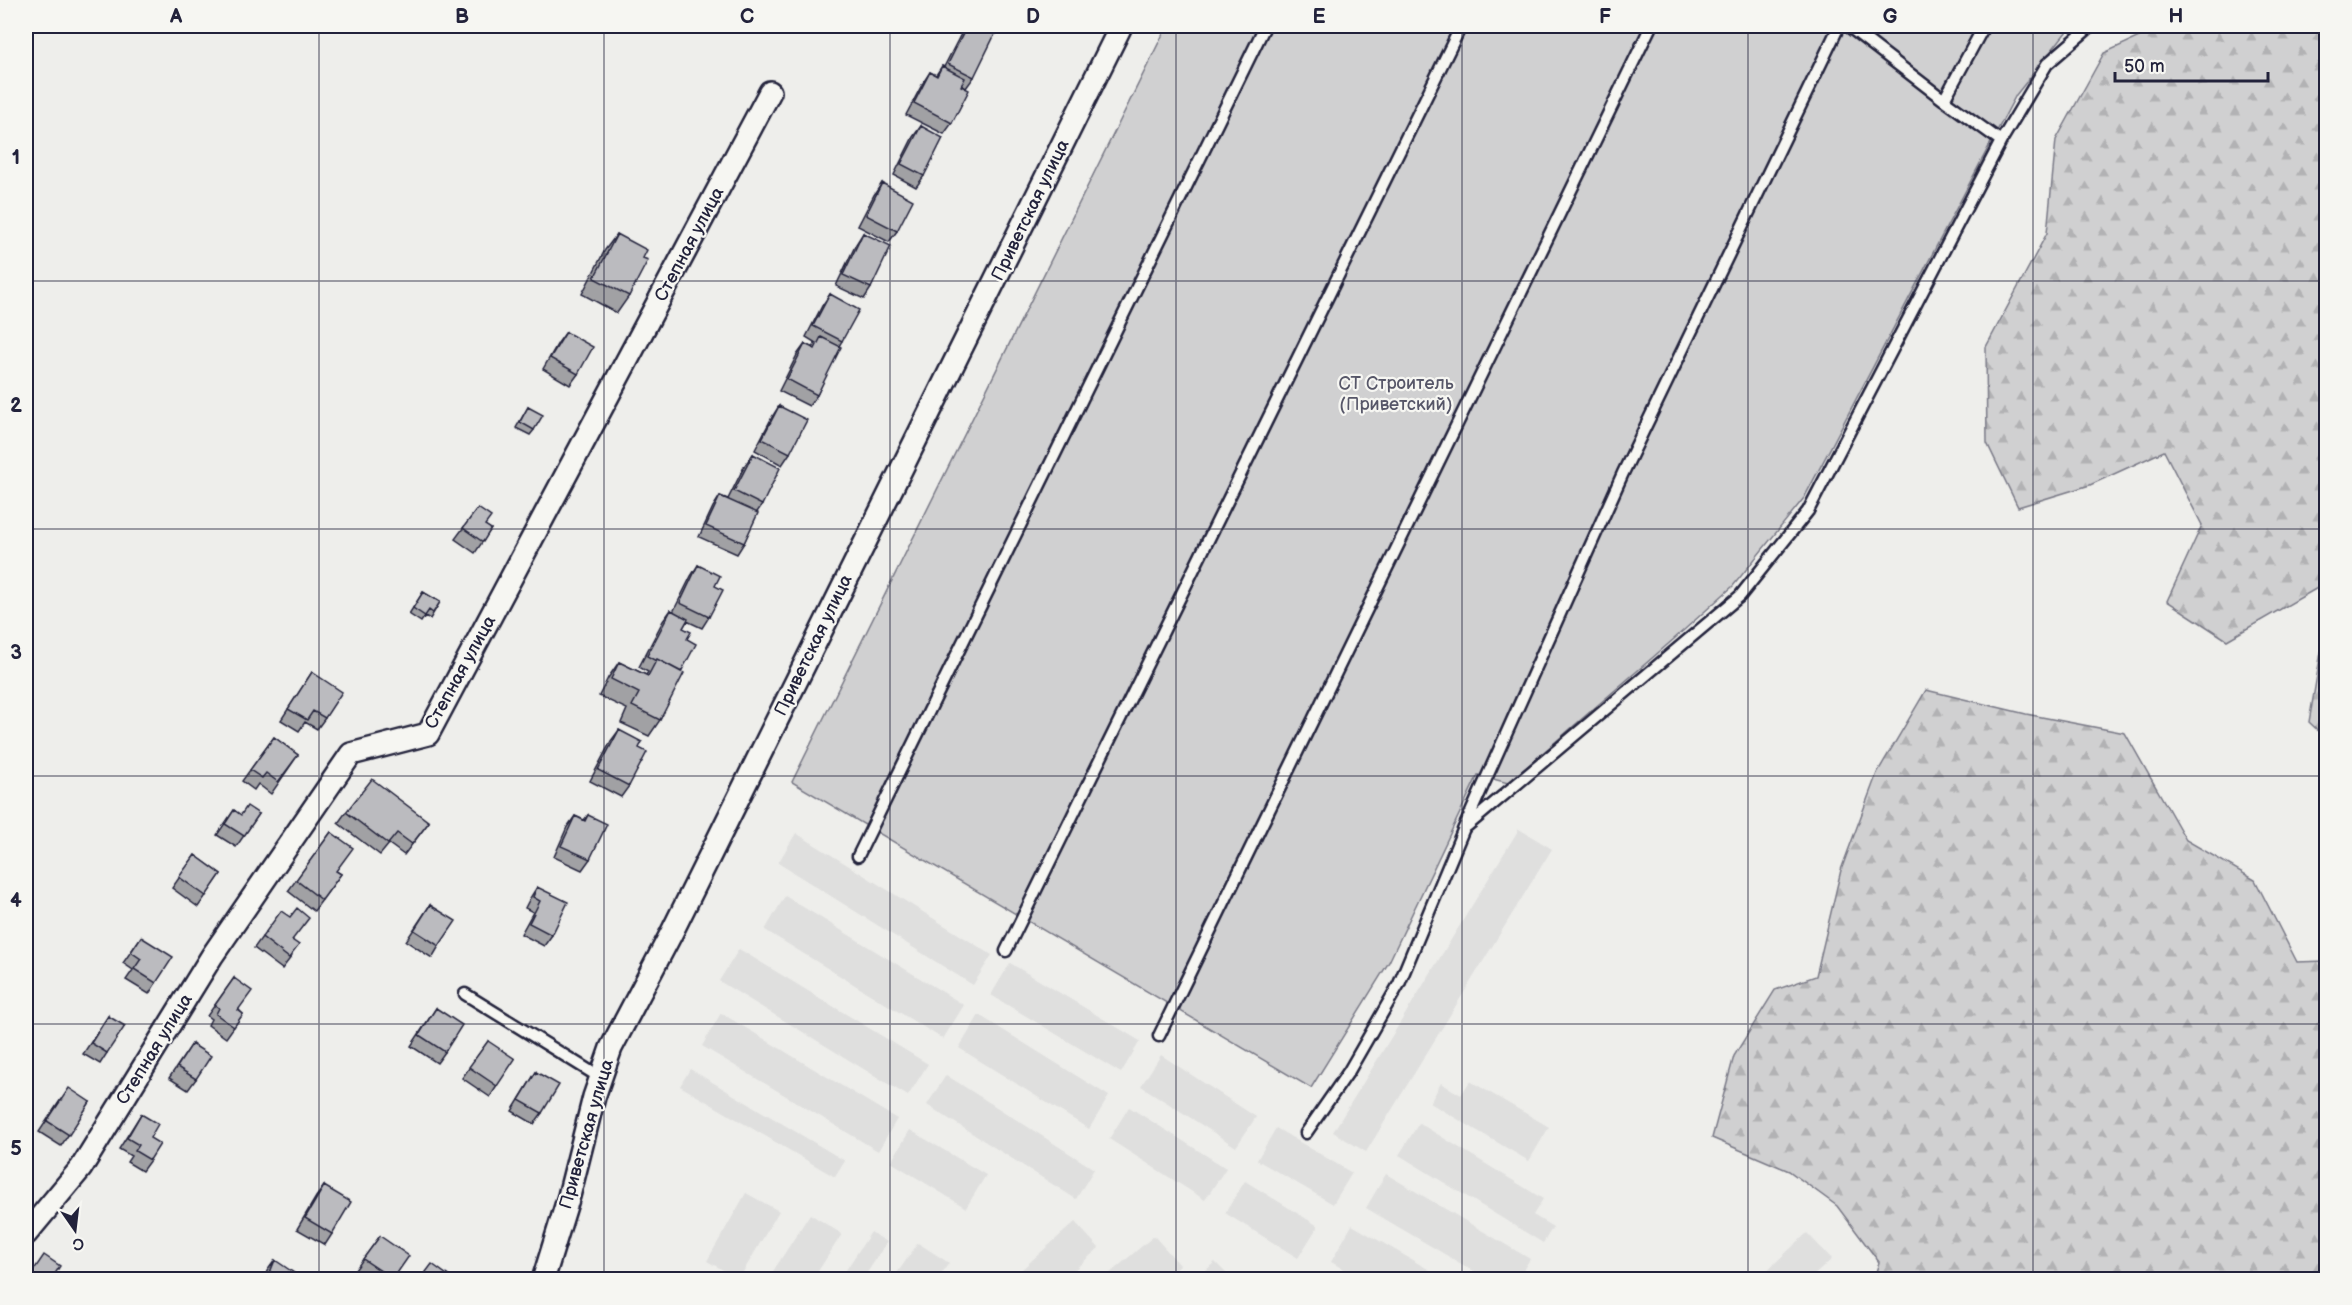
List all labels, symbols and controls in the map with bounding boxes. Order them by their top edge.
text: A [169,5,183,29]
text: B [455,5,469,29]
text: C [740,5,754,29]
text: D [1026,5,1040,29]
text: E [1313,5,1326,29]
text: F [1599,5,1611,29]
text: G [1883,5,1898,29]
text: H [2169,5,2183,29]
scale bar [2115,45,2268,83]
text: 50 m [2124,56,2165,77]
street label: Приветская улица [987,136,1074,284]
text: 1 [12,146,20,170]
street label: Степная улица [650,183,729,305]
park label: СТ Строитель (Приветский) [1338,373,1454,415]
text: 2 [10,394,22,418]
street label: Приветская улица [770,571,857,719]
street label: Степная улица [421,612,500,733]
text: 3 [10,641,22,665]
text: 4 [10,889,22,913]
street label: Степная улица [112,990,197,1108]
street label: Приветская улица [555,1057,618,1211]
text: 5 [10,1137,22,1161]
north arrow [45,1200,105,1260]
text: С [71,1233,86,1254]

